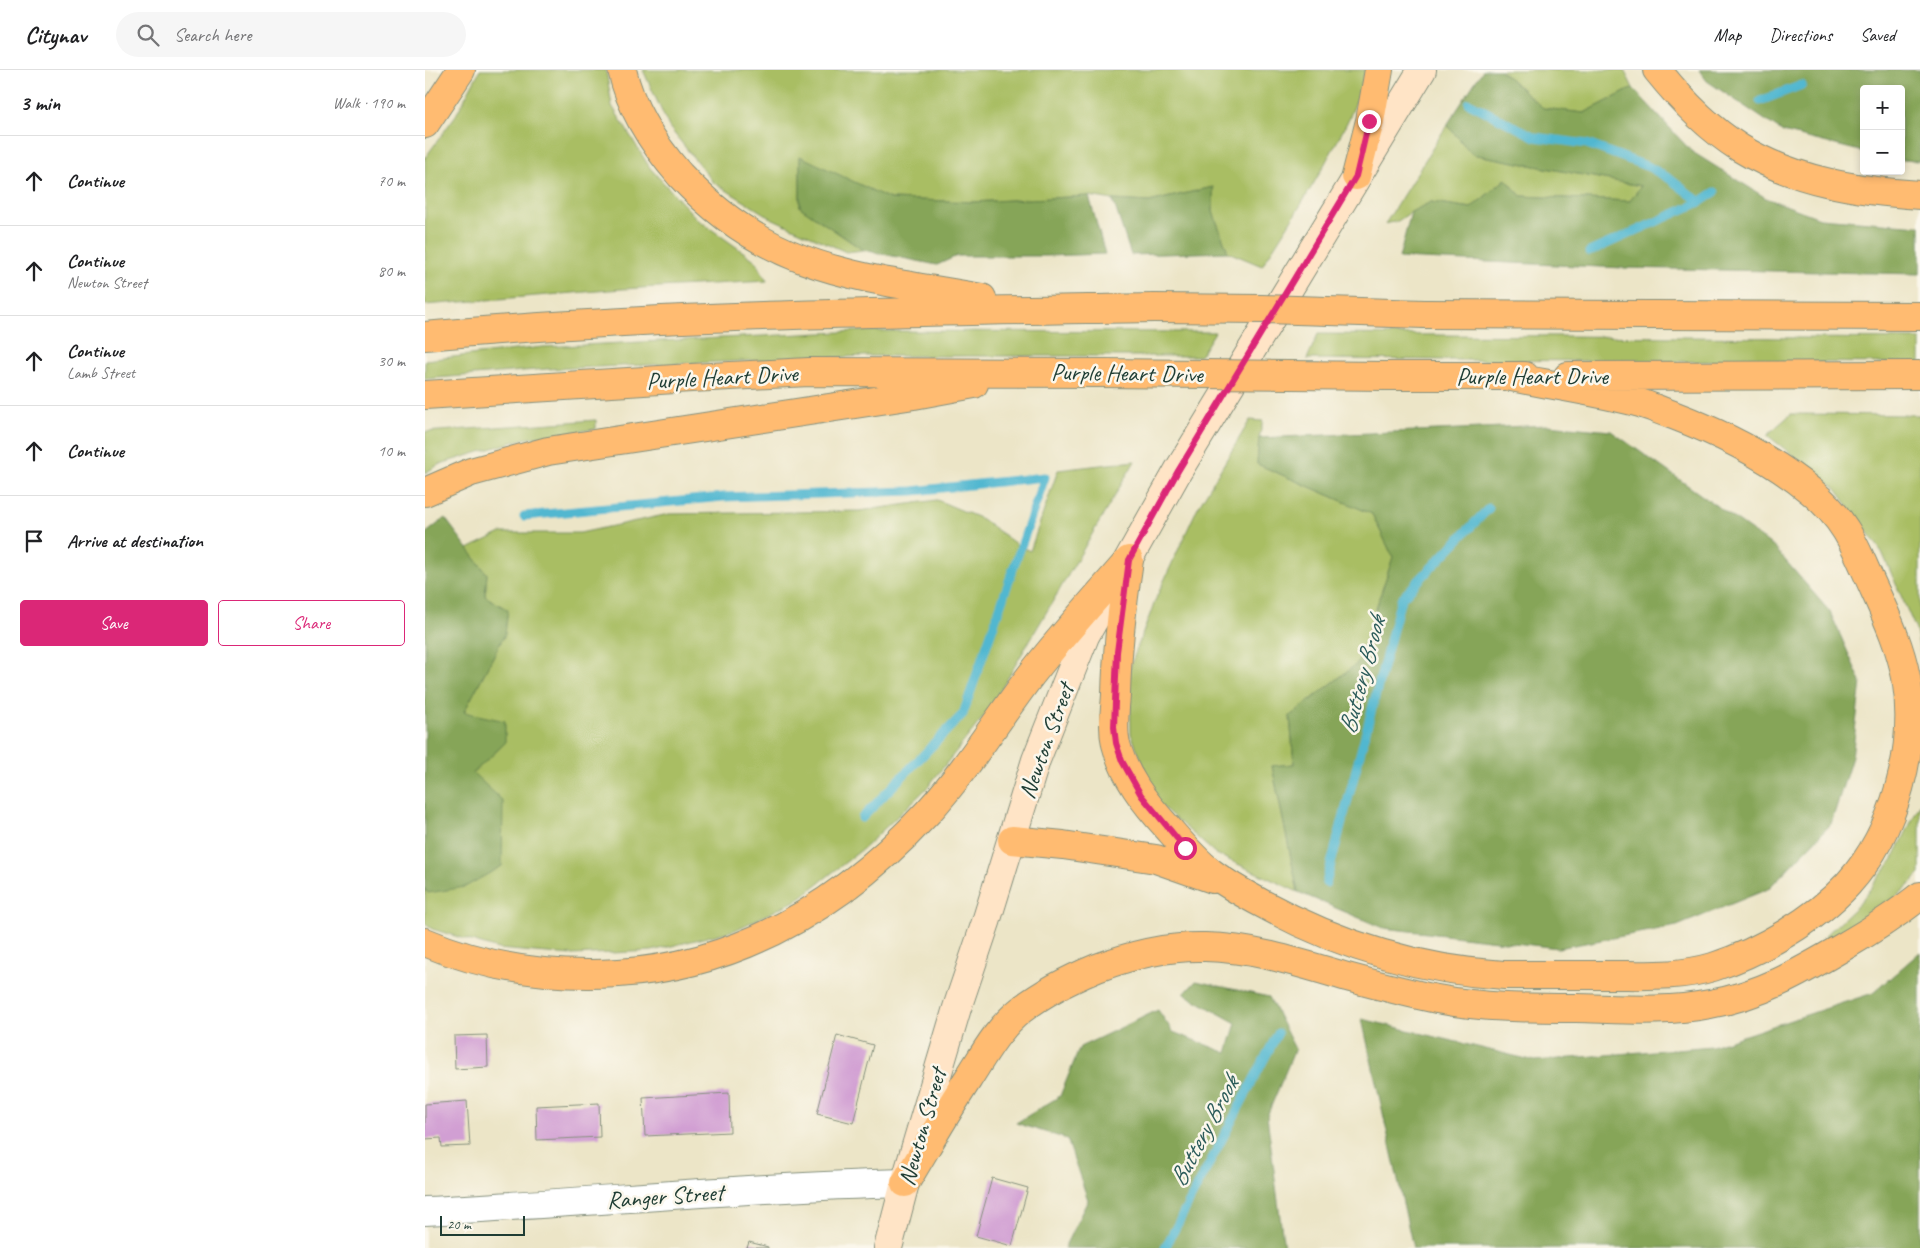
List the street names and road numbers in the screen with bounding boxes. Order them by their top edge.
street label: Purple Heart Drive [1051,357,1205,389]
street label: Purple Heart Drive [646,358,801,396]
street label: Purple Heart Drive [1456,361,1610,391]
street label: Newton Street [1011,677,1082,803]
street label: Newton Street [891,1062,954,1189]
street label: Ranger Street [606,1177,727,1215]

